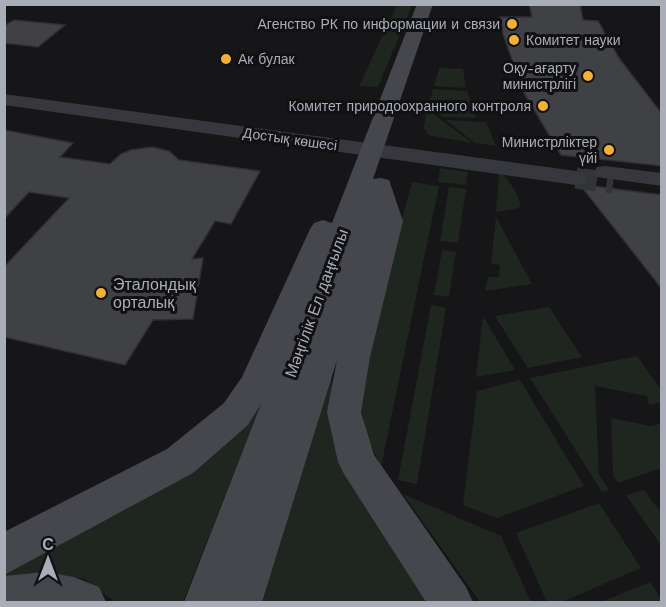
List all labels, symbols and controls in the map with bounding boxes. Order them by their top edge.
place label: Агенство РК по информации и связи [258,16,500,32]
marker: Агенство РК по информации и связи [505,17,519,31]
place label: Комитет науки [526,32,620,48]
marker: Комитет науки [507,33,521,47]
place label: Ак булак [238,51,296,67]
marker: Ак булак [219,52,233,66]
place label: Оқу-ағарту министрлігі [503,60,576,92]
marker: Оқу-ағарту министрлігі [581,69,595,83]
place label: Комитет природоохранного контроля [288,98,531,114]
marker: Комитет природоохранного контроля [536,99,550,113]
street label: Достық көшесі [242,124,338,154]
place label: Министрліктер үйі [502,134,597,166]
marker: Министрліктер үйі [602,143,616,157]
street label: Мәңгілік Ел даңғылы [281,226,352,380]
place label: Эталондық орталық [113,275,197,312]
marker: Эталондық орталық [94,286,108,300]
north arrow [18,529,78,589]
text: С [42,535,54,554]

